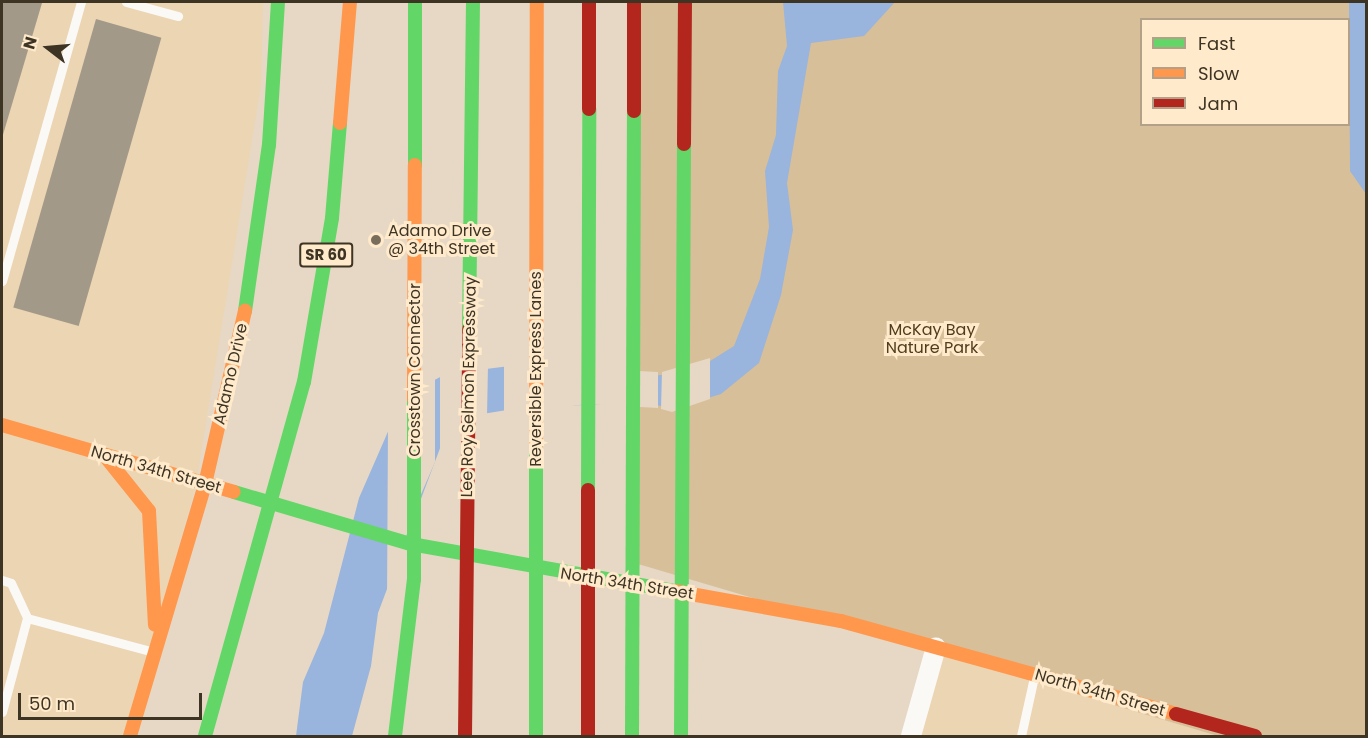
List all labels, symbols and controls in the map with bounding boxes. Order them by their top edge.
north arrow [18,18,78,78]
legend [1140,18,1350,126]
text: Fast [1198,31,1235,56]
text: N [17,34,43,52]
text: Slow [1198,61,1239,86]
text: Jam [1198,91,1238,116]
place label: Adamo Drive @ 34th Street [388,221,495,259]
marker: Adamo Drive @ 34th Street [369,233,383,247]
road number: SR 60 [299,243,353,267]
street label: Reversible Express Lanes [526,271,546,467]
street label: Lee Roy Selmon Expressway [457,276,481,498]
street label: Crosstown Connector [405,283,425,457]
park label: McKay Bay Nature Park [886,320,978,358]
street label: Adamo Drive [210,321,252,427]
street label: North 34th Street [89,442,223,498]
street label: North 34th Street [559,564,695,604]
street label: North 34th Street [1033,665,1167,721]
scale bar [21,681,206,719]
text: 50 m [29,691,75,716]

